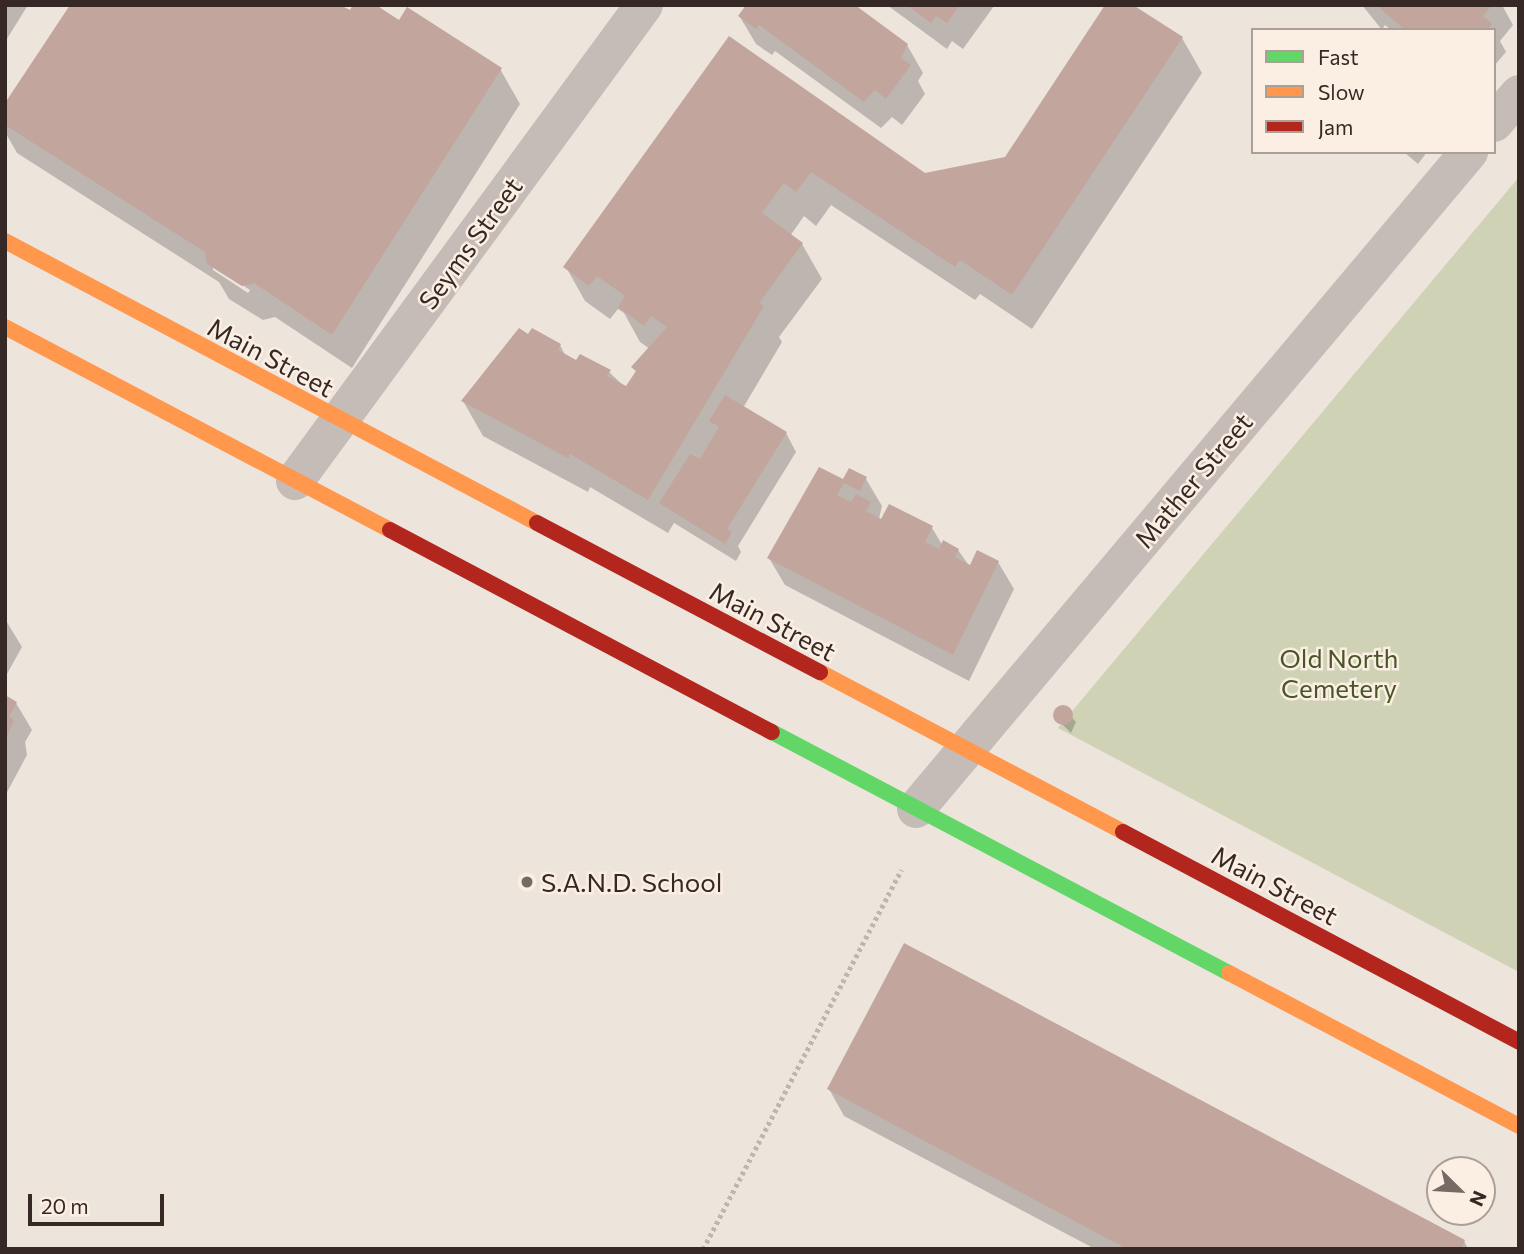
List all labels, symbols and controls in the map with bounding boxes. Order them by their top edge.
legend [1251,28,1496,154]
text: Fast [1318,44,1359,69]
text: Slow [1318,79,1365,104]
text: Jam [1318,114,1353,139]
street label: Seyms Street [412,171,528,315]
street label: Main Street [203,311,339,403]
street label: Mather Street [1128,406,1258,554]
street label: Main Street [705,575,841,667]
park label: Old North Cemetery [1280,642,1398,704]
street label: Main Street [1207,839,1343,931]
place label: S.A.N.D. School [541,866,722,898]
marker: S.A.N.D. School [519,874,535,890]
north arrow [1426,1156,1496,1226]
scale bar [32,1180,168,1224]
text: N [1465,1188,1492,1210]
text: 20 m [41,1193,89,1218]

